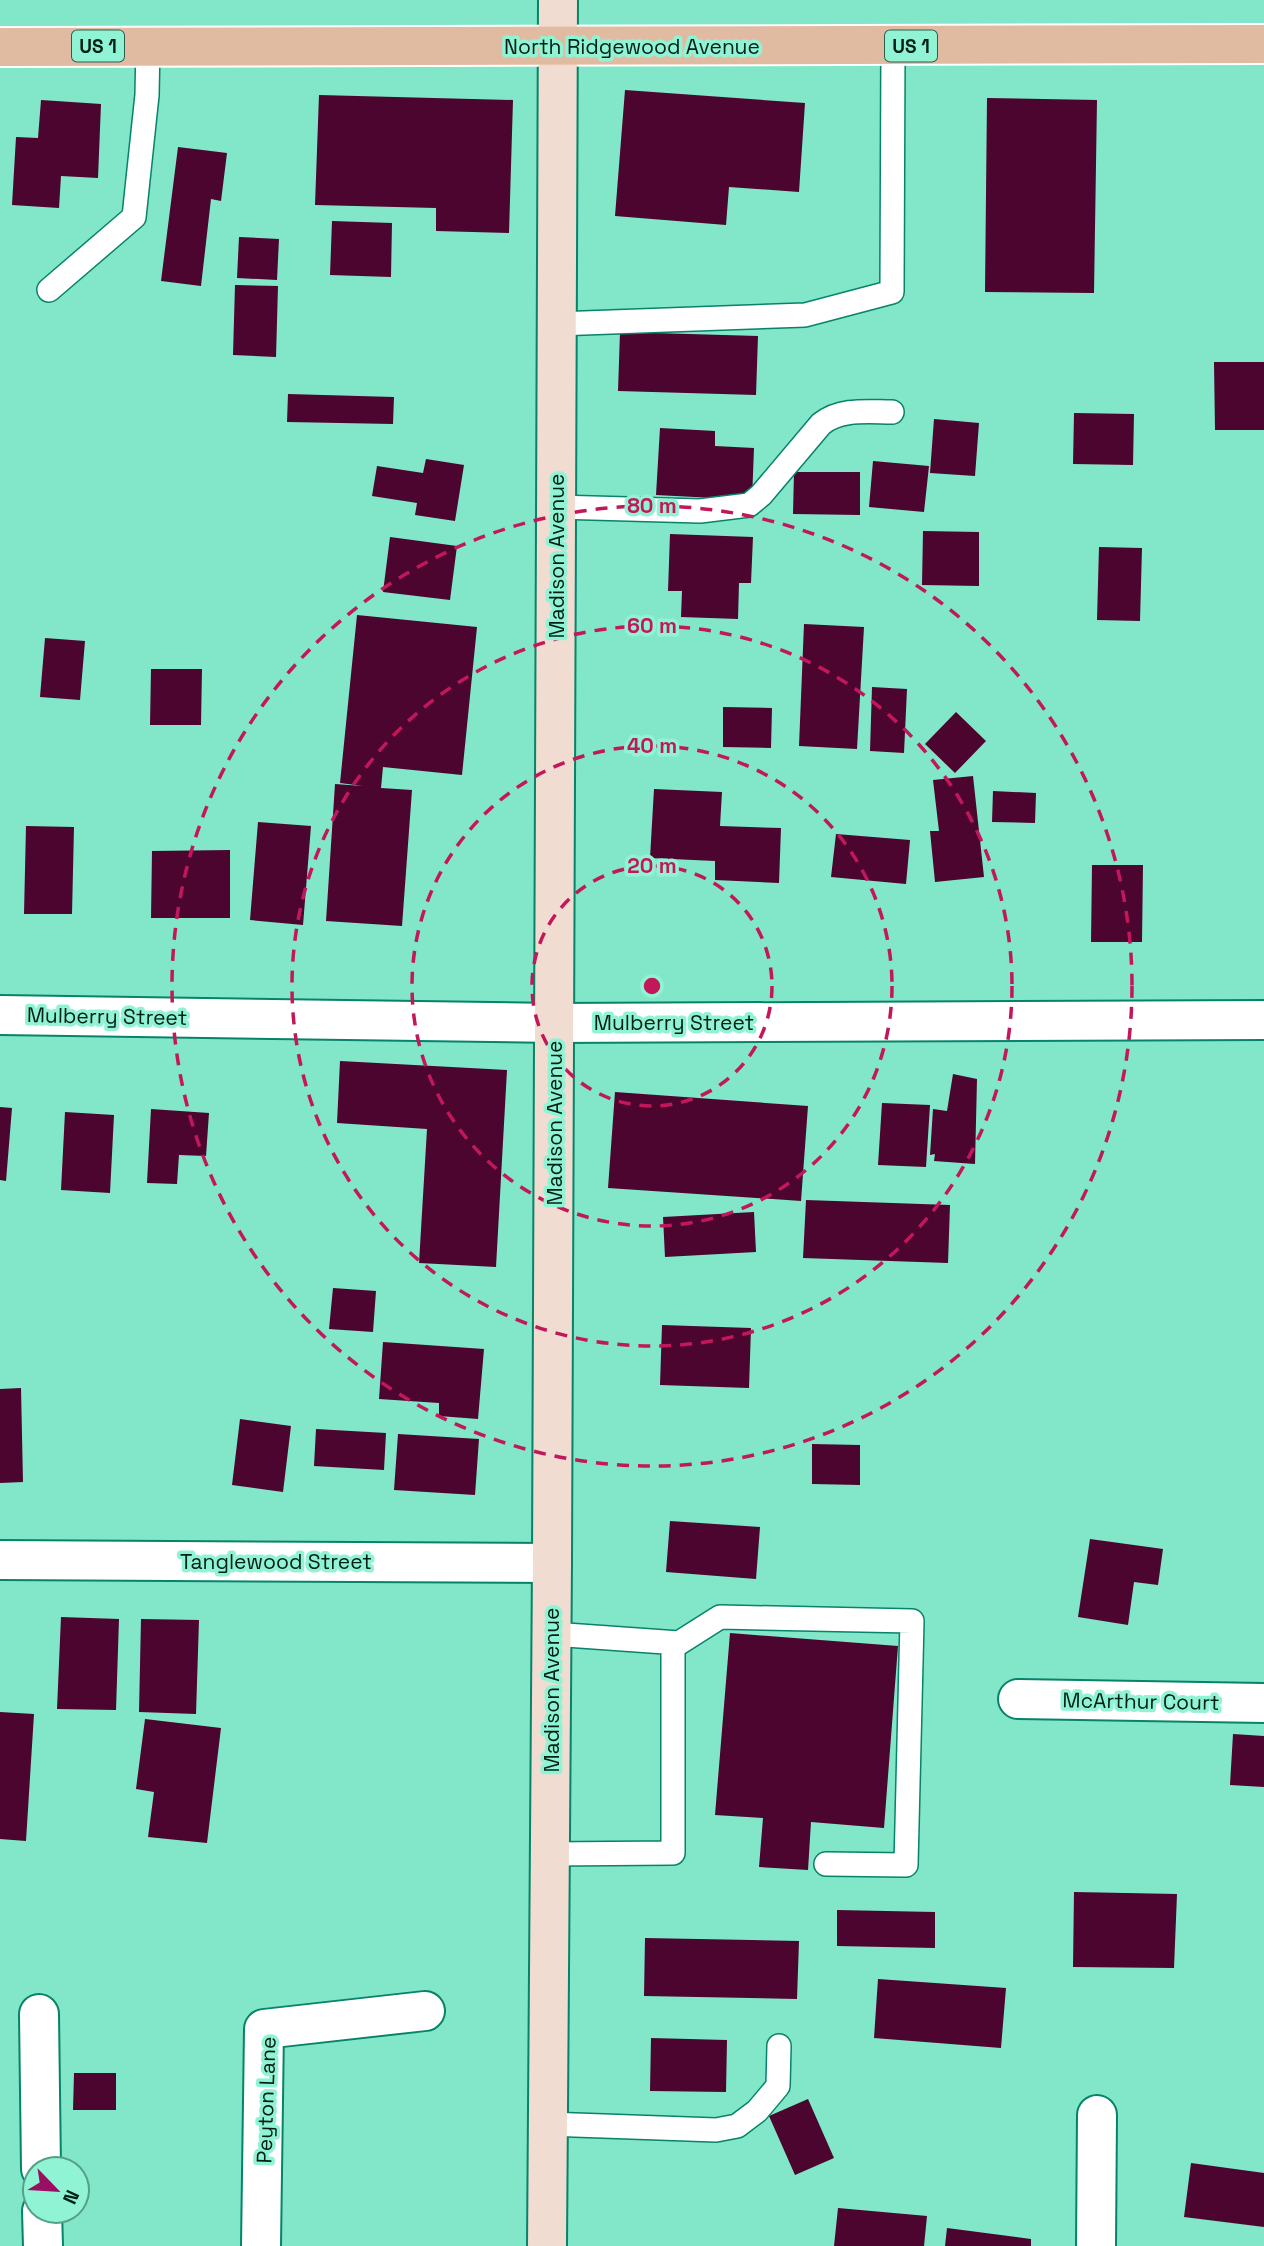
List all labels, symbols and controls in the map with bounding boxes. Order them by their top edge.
road number: US 1 [72,30,124,61]
road number: US 1 [885,30,937,61]
street label: North Ridgewood Avenue [504,33,760,60]
street label: Madison Avenue [543,474,570,638]
text: 80 m [627,492,677,519]
text: 60 m [627,612,677,639]
text: 40 m [627,732,677,759]
text: 20 m [627,852,677,879]
centre of rings [640,974,664,998]
street label: Mulberry Street [27,1001,187,1031]
street label: Mulberry Street [594,1009,754,1036]
street label: Madison Avenue [541,1041,568,1205]
street label: Tanglewood Street [180,1548,372,1575]
street label: Madison Avenue [538,1608,565,1772]
street label: McArthur Court [1062,1686,1220,1716]
street label: Peyton Lane [250,2036,282,2164]
north arrow [21,2155,91,2225]
text: N [57,2186,85,2208]

